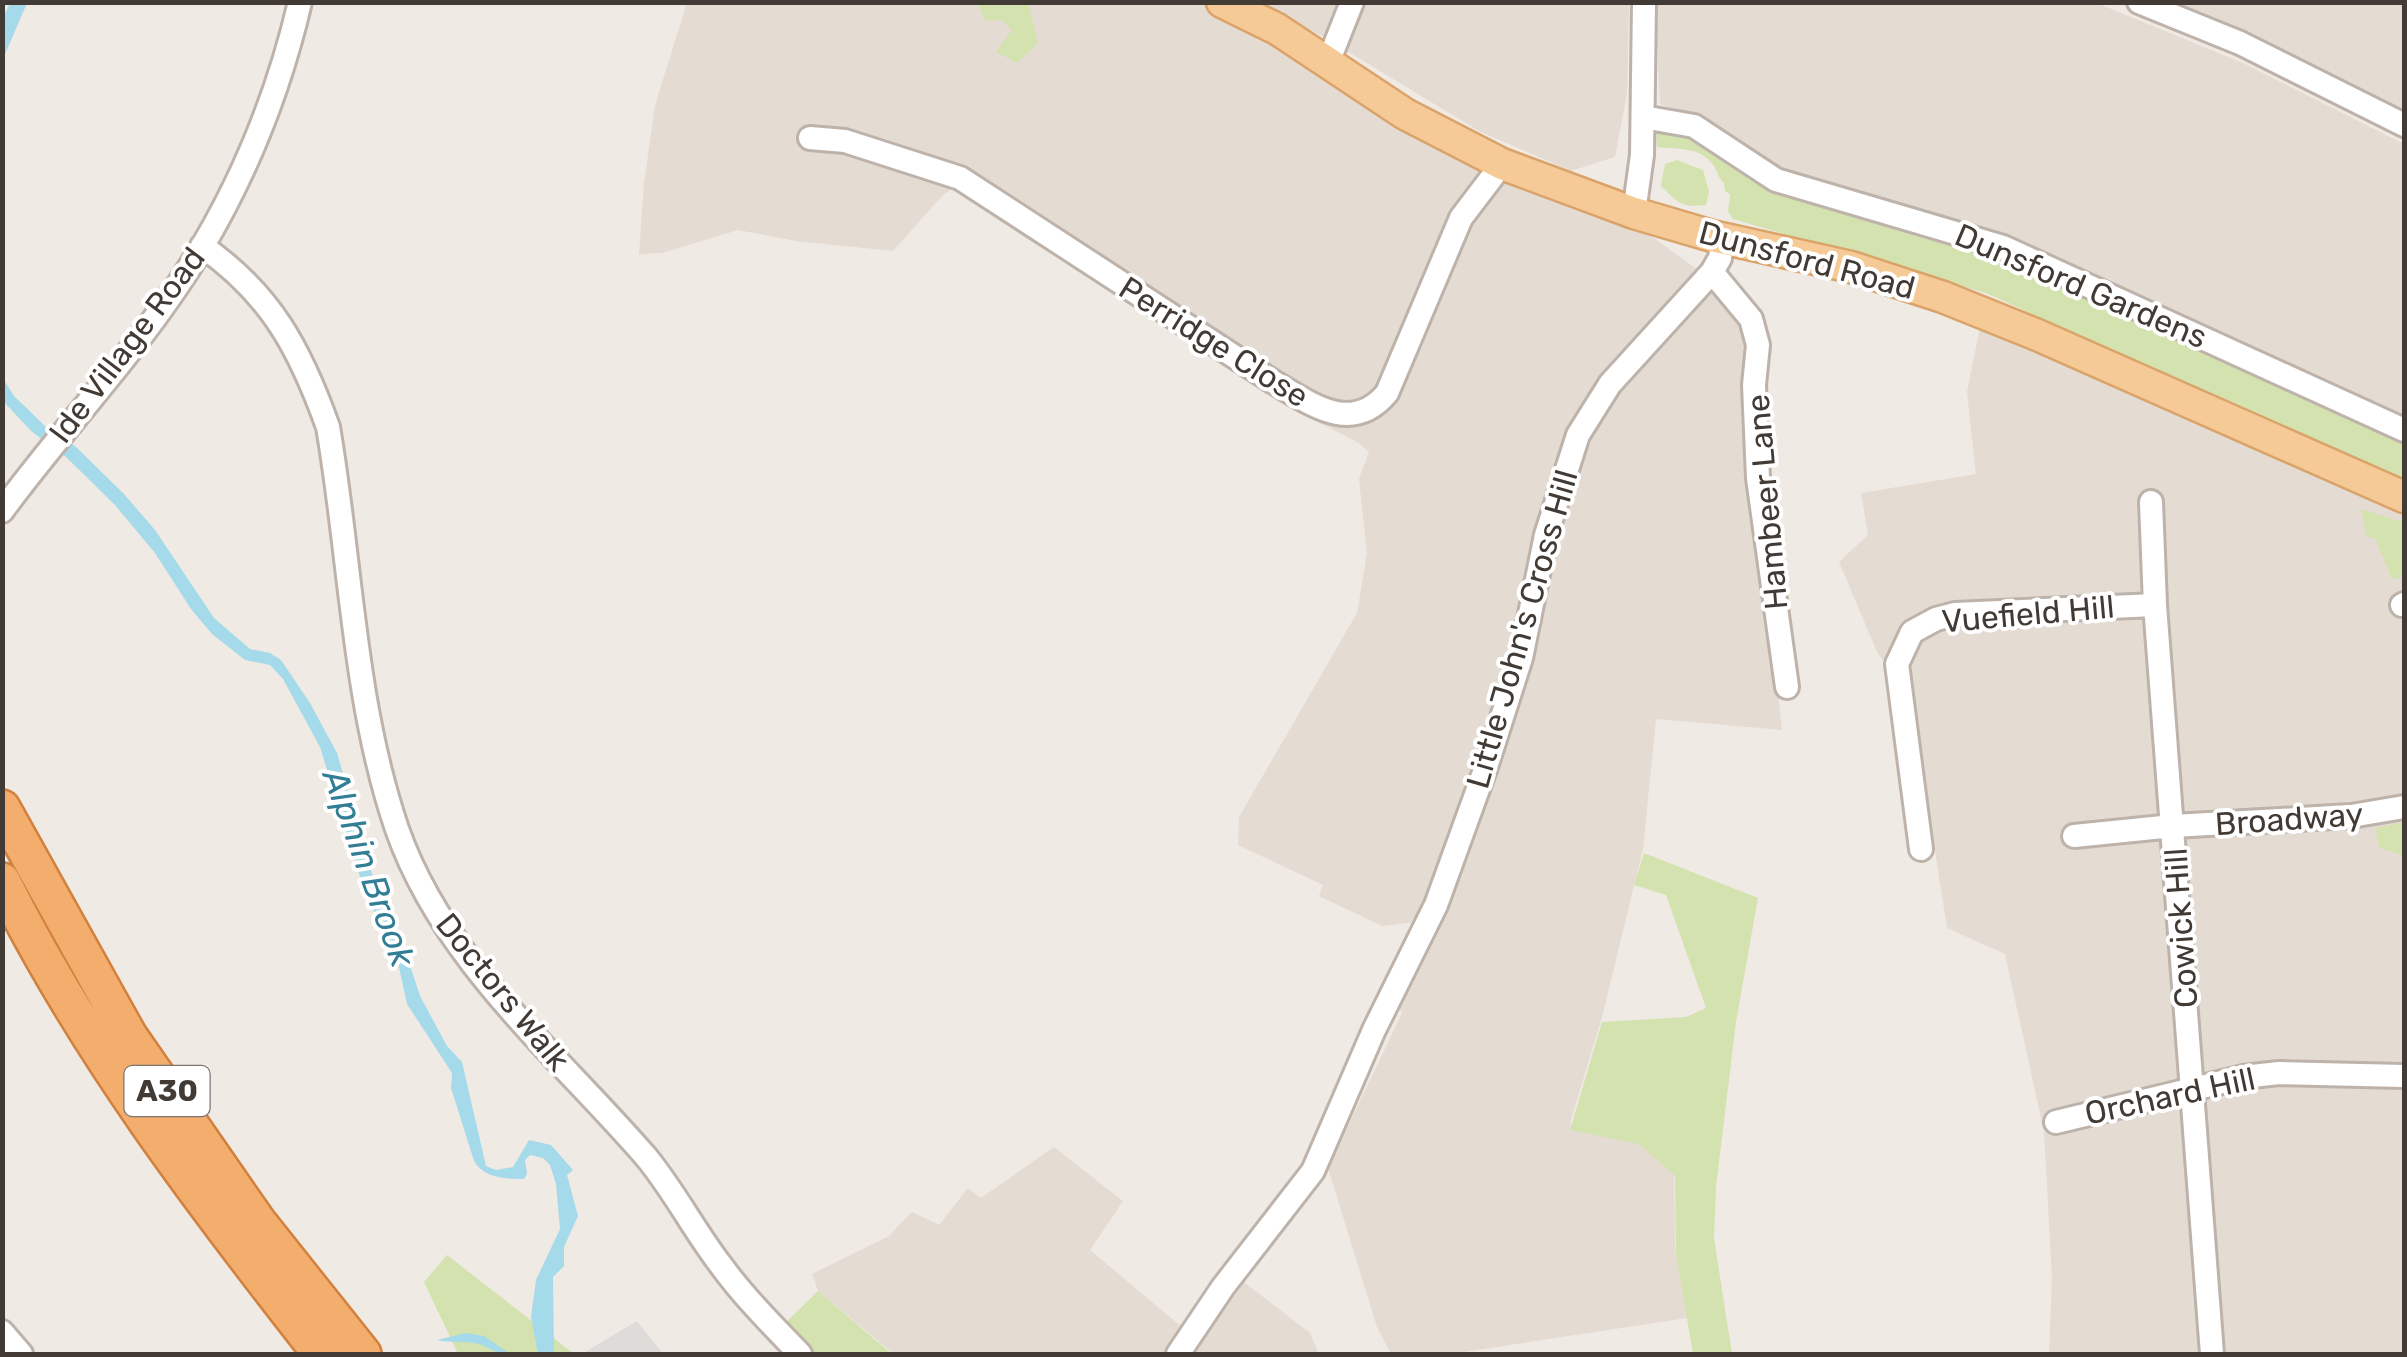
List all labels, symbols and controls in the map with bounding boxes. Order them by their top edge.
street label: Dunsford Road [1695,213,1919,307]
street label: Dunsford Gardens [1949,216,2213,356]
street label: Ide Village Road [41,240,213,450]
street label: Perridge Close [1112,269,1316,415]
street label: Hambeer Lane [1739,393,1795,611]
street label: Little John's Cross Hill [1458,465,1586,793]
street label: Vuefield Hill [1940,588,2116,640]
water label: Alphin Brook [313,762,425,973]
street label: Broadway [2214,795,2364,843]
street label: Cowick Hill [2156,847,2206,1009]
street label: Doctors Walk [428,906,578,1079]
street label: Orchard Hill [2081,1059,2259,1133]
road number: A30 [124,1066,210,1116]

